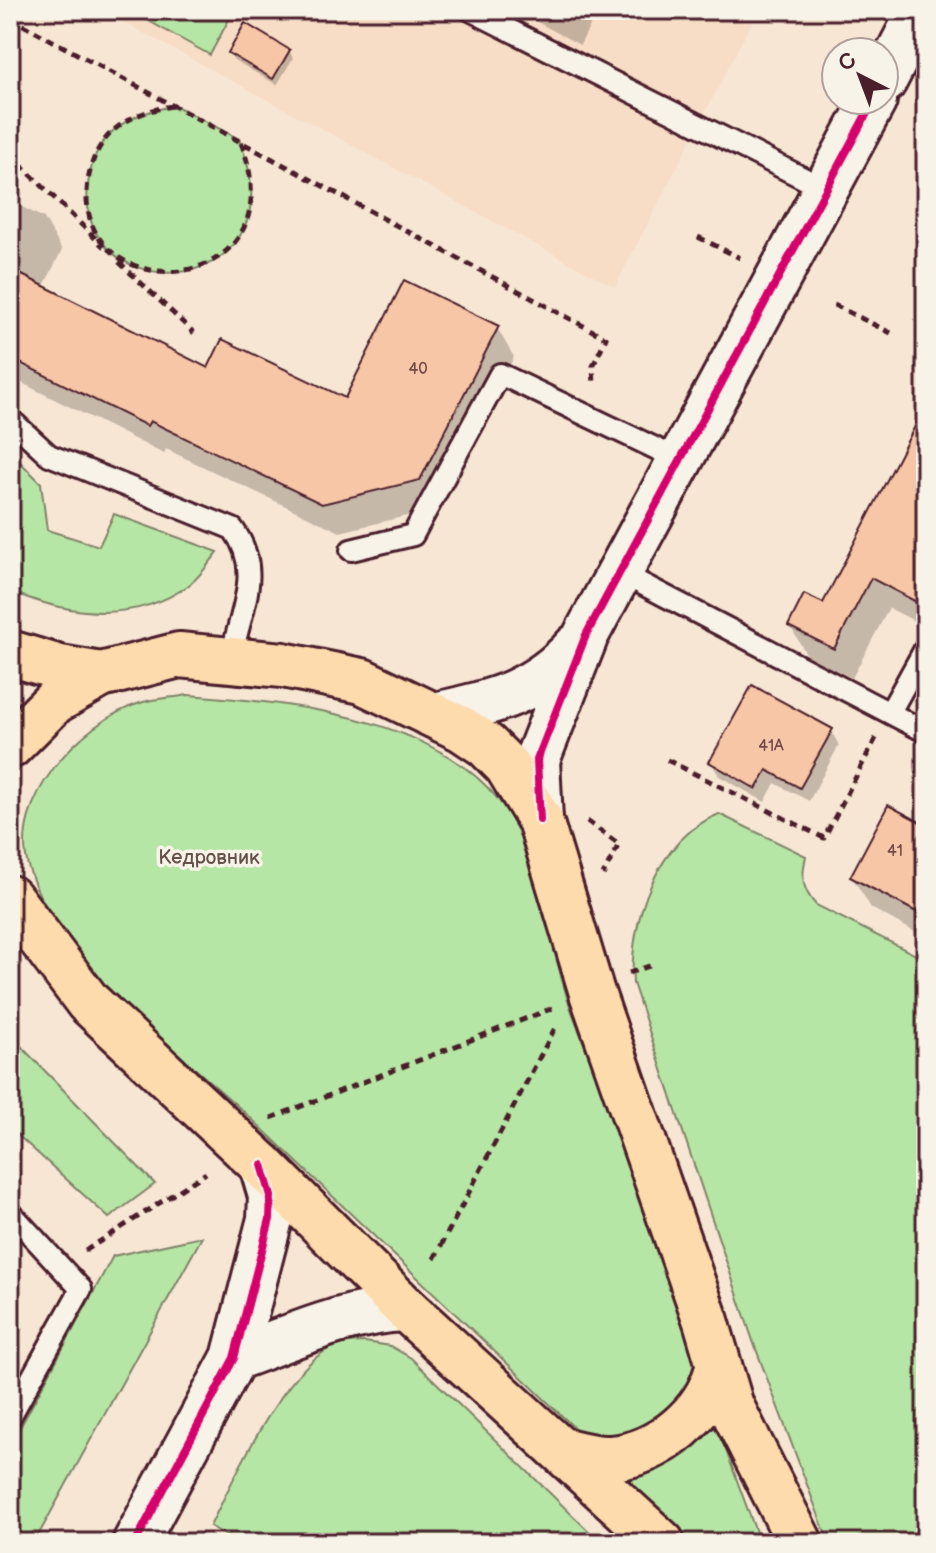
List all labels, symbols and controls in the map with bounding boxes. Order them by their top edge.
north arrow [820,36,900,116]
text: С [833,47,862,77]
house number: 40 [408,360,428,379]
house number: 41А [758,737,784,756]
house number: 41 [887,842,903,861]
park label: Кедровник [158,846,260,870]

